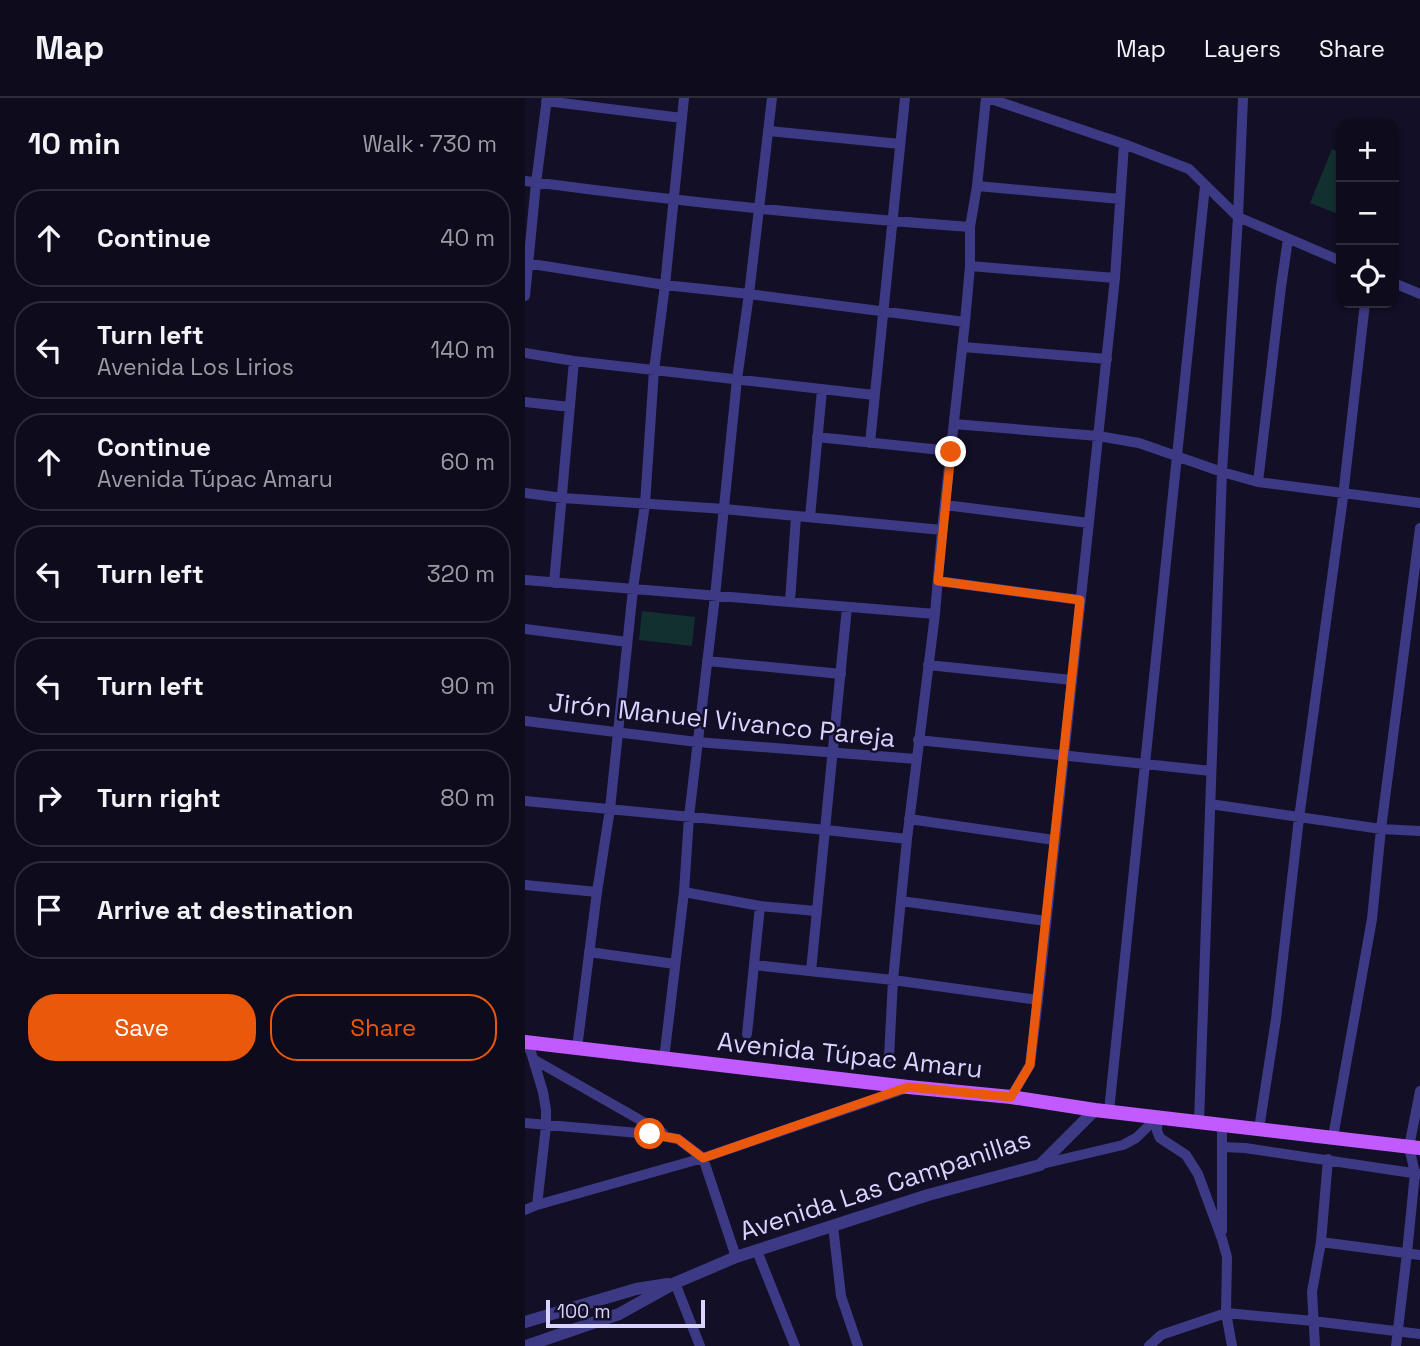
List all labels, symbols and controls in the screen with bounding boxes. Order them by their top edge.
text: Map [35,27,104,69]
text: Map [1116,33,1166,64]
text: Layers [1204,33,1281,64]
text: Share [1319,33,1385,64]
map controls [1336,119,1399,308]
button: + [1336,119,1399,182]
text: 10 min [28,124,121,163]
text: Walk · 730 m [362,129,497,159]
button: − [1336,182,1399,245]
icon: ahead [30,219,68,257]
text: Continue [97,221,211,255]
text: 40 m [440,223,495,253]
button: locate [1336,245,1399,308]
text: Turn left [97,318,204,352]
icon: left [30,331,68,369]
text: 140 m [431,335,495,365]
text: Avenida Los Lirios [97,352,294,382]
text: Continue [97,430,211,464]
route end [935,436,966,467]
icon: ahead [30,443,68,481]
text: 60 m [440,447,495,477]
text: Avenida Túpac Amaru [97,464,333,494]
icon: left [30,555,68,593]
text: Turn left [97,557,204,591]
text: 320 m [427,559,495,589]
icon: left [30,667,68,705]
text: Turn left [97,669,204,703]
text: 90 m [440,671,495,701]
street label: Jirón Manuel Vivanco Pareja [547,685,897,755]
icon: right [30,779,68,817]
text: Turn right [97,781,221,815]
text: 80 m [440,783,495,813]
icon: arrive [30,891,68,929]
text: Arrive at destination [97,893,354,927]
button: Save [28,994,256,1061]
button: Share [270,994,497,1061]
street label: Avenida Túpac Amaru [716,1024,984,1086]
route start [634,1118,665,1149]
street label: Avenida Las Campanillas [735,1122,1035,1248]
scale bar [546,1297,705,1329]
text: 100 m [557,1299,611,1324]

